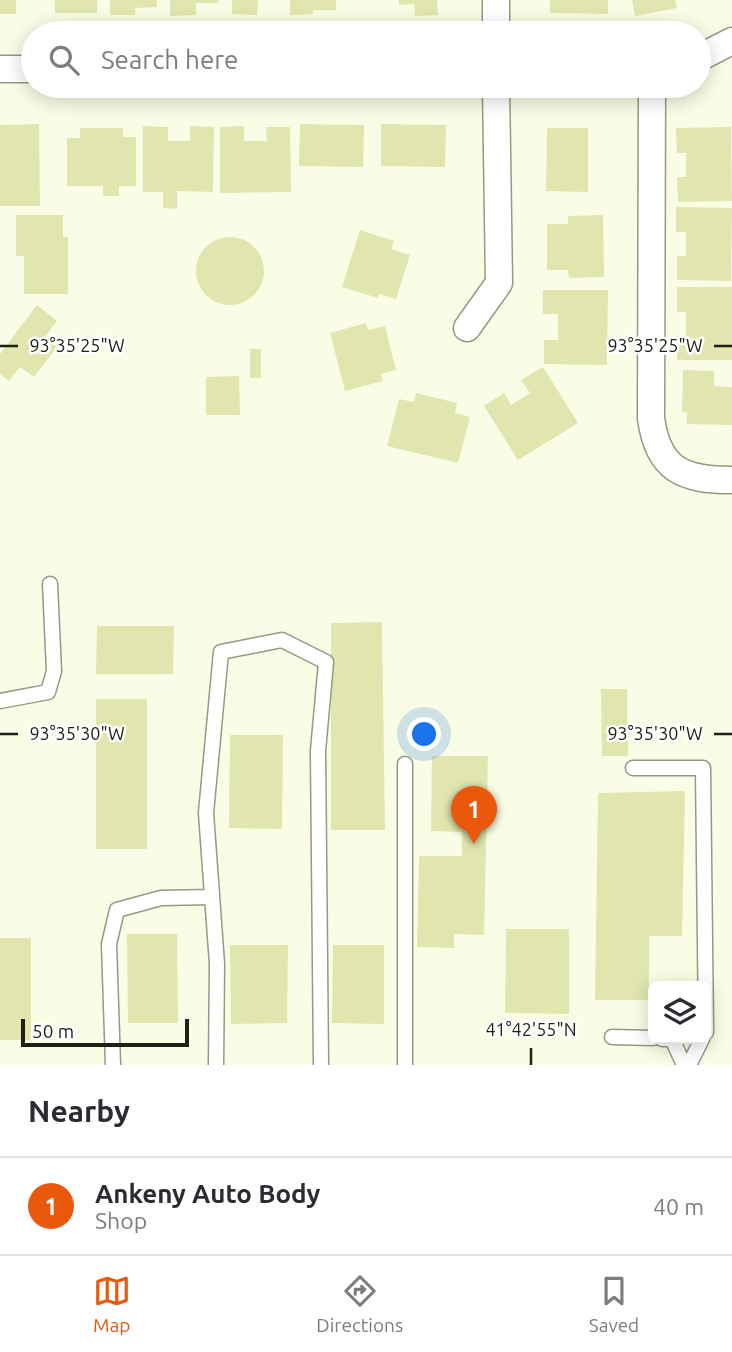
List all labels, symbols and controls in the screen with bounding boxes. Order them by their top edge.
search box [21,21,711,98]
icon: search [45,41,83,79]
text: Search here [101,45,238,74]
text: 93°35'25"W [29,335,125,355]
text: 93°35'25"W [607,335,703,355]
your location [407,717,441,751]
text: 93°35'30"W [29,723,125,743]
text: 93°35'30"W [607,723,703,743]
pin: 1 [451,786,497,844]
map controls [648,981,711,1044]
button: layers [648,981,711,1044]
scale bar [21,1016,189,1048]
text: 41°42'55"N [485,1019,577,1039]
text: 50 m [32,1020,74,1042]
text: Nearby [28,1094,130,1128]
text: Ankeny Auto Body [95,1179,320,1208]
text: 1 [45,1194,57,1219]
text: 40 m [653,1194,704,1219]
text: Shop [95,1208,147,1233]
tab: Map [93,1272,131,1336]
tab: Directions [316,1272,403,1336]
tab: Saved [589,1272,639,1336]

